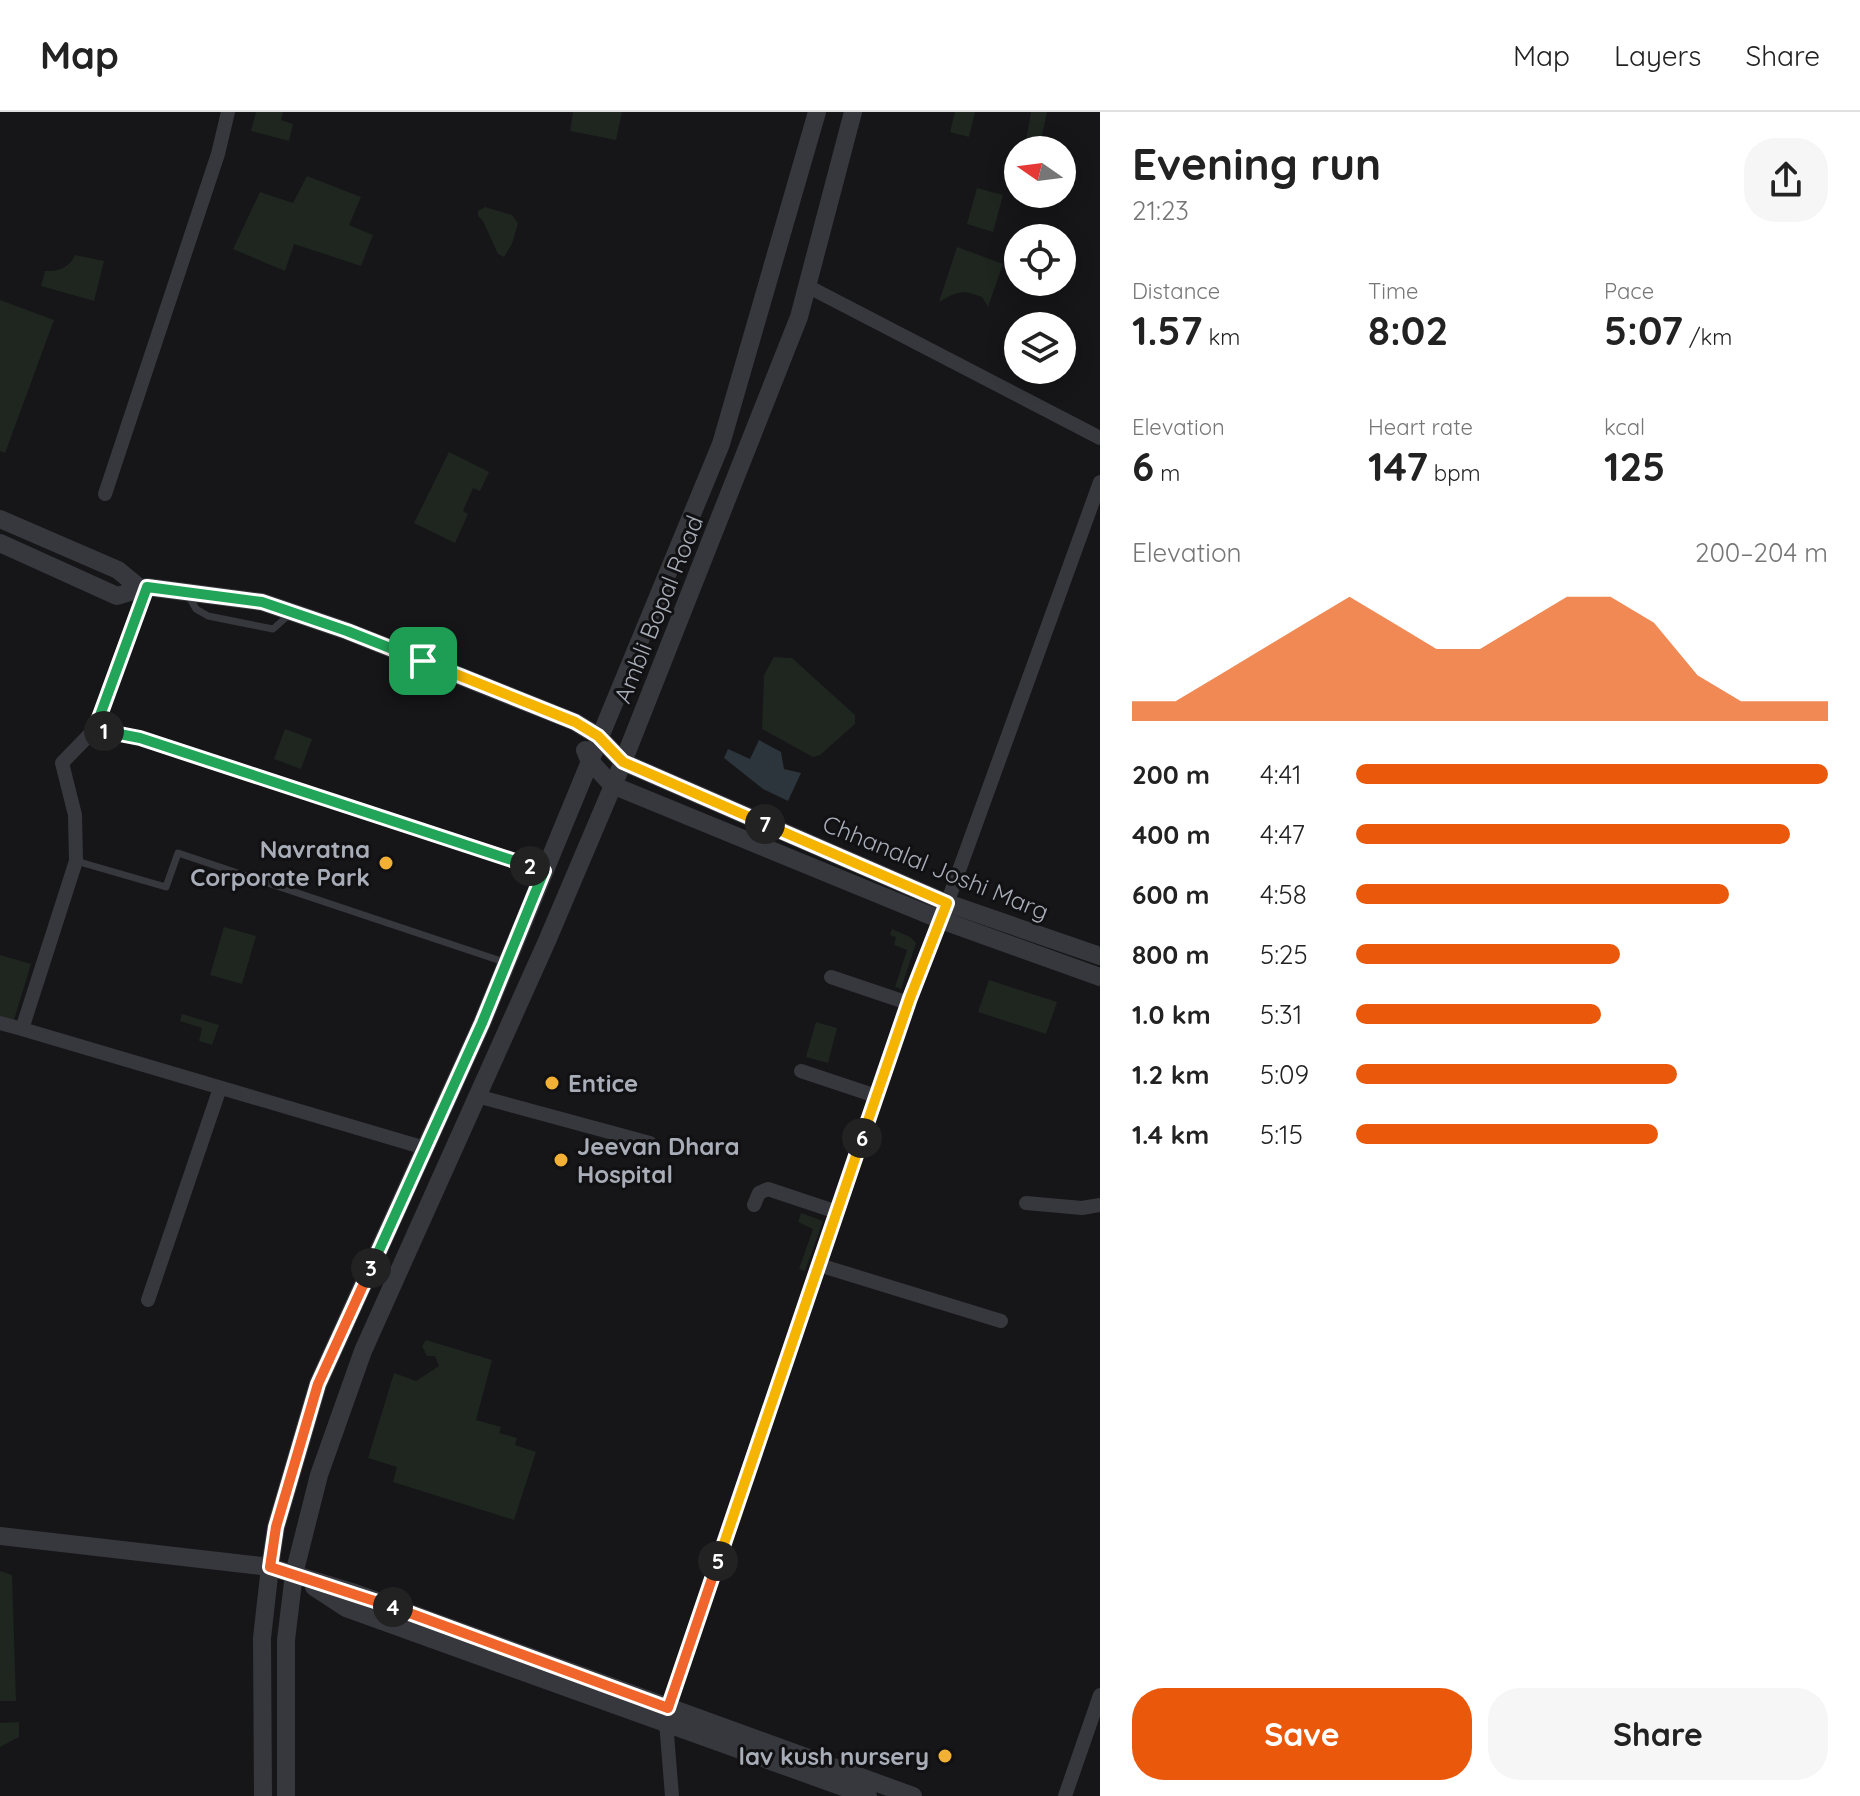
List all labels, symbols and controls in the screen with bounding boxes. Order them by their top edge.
text: Map [40,31,119,79]
text: Map [1513,38,1570,73]
text: Layers [1614,38,1701,73]
text: Share [1745,38,1820,73]
north arrow [1004,136,1076,208]
map controls [1004,136,1076,384]
text: Evening run [1132,136,1381,191]
button: share [1744,138,1828,222]
text: 21:23 [1132,194,1189,227]
button: locate [1004,224,1076,296]
text: Distance [1132,277,1220,305]
text: Time [1368,277,1419,305]
text: Pace [1604,277,1654,305]
text: 1.57 [1132,305,1203,355]
text: 8:02 [1368,305,1448,355]
text: 5:07 [1604,305,1683,355]
button: layers [1004,312,1076,384]
text: km [1203,323,1240,351]
text: /km [1683,323,1732,351]
text: Elevation [1132,413,1225,441]
text: Heart rate [1368,413,1473,441]
text: kcal [1604,413,1645,441]
text: 6 [1132,441,1154,491]
text: 147 [1368,441,1428,491]
text: 125 [1604,441,1665,491]
text: m [1154,459,1180,487]
text: bpm [1428,459,1481,487]
street label: Ambli Bopal Road [607,511,709,707]
text: Elevation [1132,536,1242,569]
text: 200–204 m [1695,536,1828,569]
pin [389,627,457,695]
icon: arrive [401,639,445,683]
pin: 1 [84,711,124,751]
text: 1 [100,717,108,745]
text: 200 m [1132,758,1210,791]
text: 4:41 [1260,758,1302,791]
pin: 7 [745,804,785,844]
street label: Chhanalal Joshi Marg [819,808,1053,926]
text: 7 [759,810,771,838]
text: 400 m [1132,818,1210,851]
text: 4:47 [1260,818,1305,851]
place label: Navratna Corporate Park [190,834,370,892]
pin: 2 [510,846,550,886]
text: 2 [524,852,536,880]
marker: Navratna Corporate Park [377,854,395,872]
text: 600 m [1132,878,1210,911]
text: 4:58 [1260,878,1307,911]
text: 800 m [1132,938,1209,971]
text: 5:25 [1260,938,1308,971]
text: 1.0 km [1132,998,1211,1031]
text: 5:31 [1260,998,1302,1031]
text: 1.2 km [1132,1058,1209,1091]
text: 5:09 [1260,1058,1309,1091]
place label: Entice [568,1068,638,1098]
marker: Entice [543,1074,561,1092]
pin: 6 [842,1118,882,1158]
text: 1.4 km [1132,1118,1209,1151]
text: 5:15 [1260,1118,1303,1151]
text: 6 [856,1124,868,1152]
place label: Jeevan Dhara Hospital [577,1131,739,1189]
marker: Jeevan Dhara Hospital [552,1151,570,1169]
pin: 3 [351,1248,391,1288]
text: 3 [365,1254,377,1282]
pin: 5 [698,1541,738,1581]
text: 5 [712,1547,724,1575]
pin: 4 [373,1587,413,1627]
text: 4 [387,1593,399,1621]
button: Save [1132,1688,1472,1780]
button: Share [1488,1688,1828,1780]
place label: lav kush nursery [739,1741,929,1771]
marker: lav kush nursery [936,1747,954,1765]

